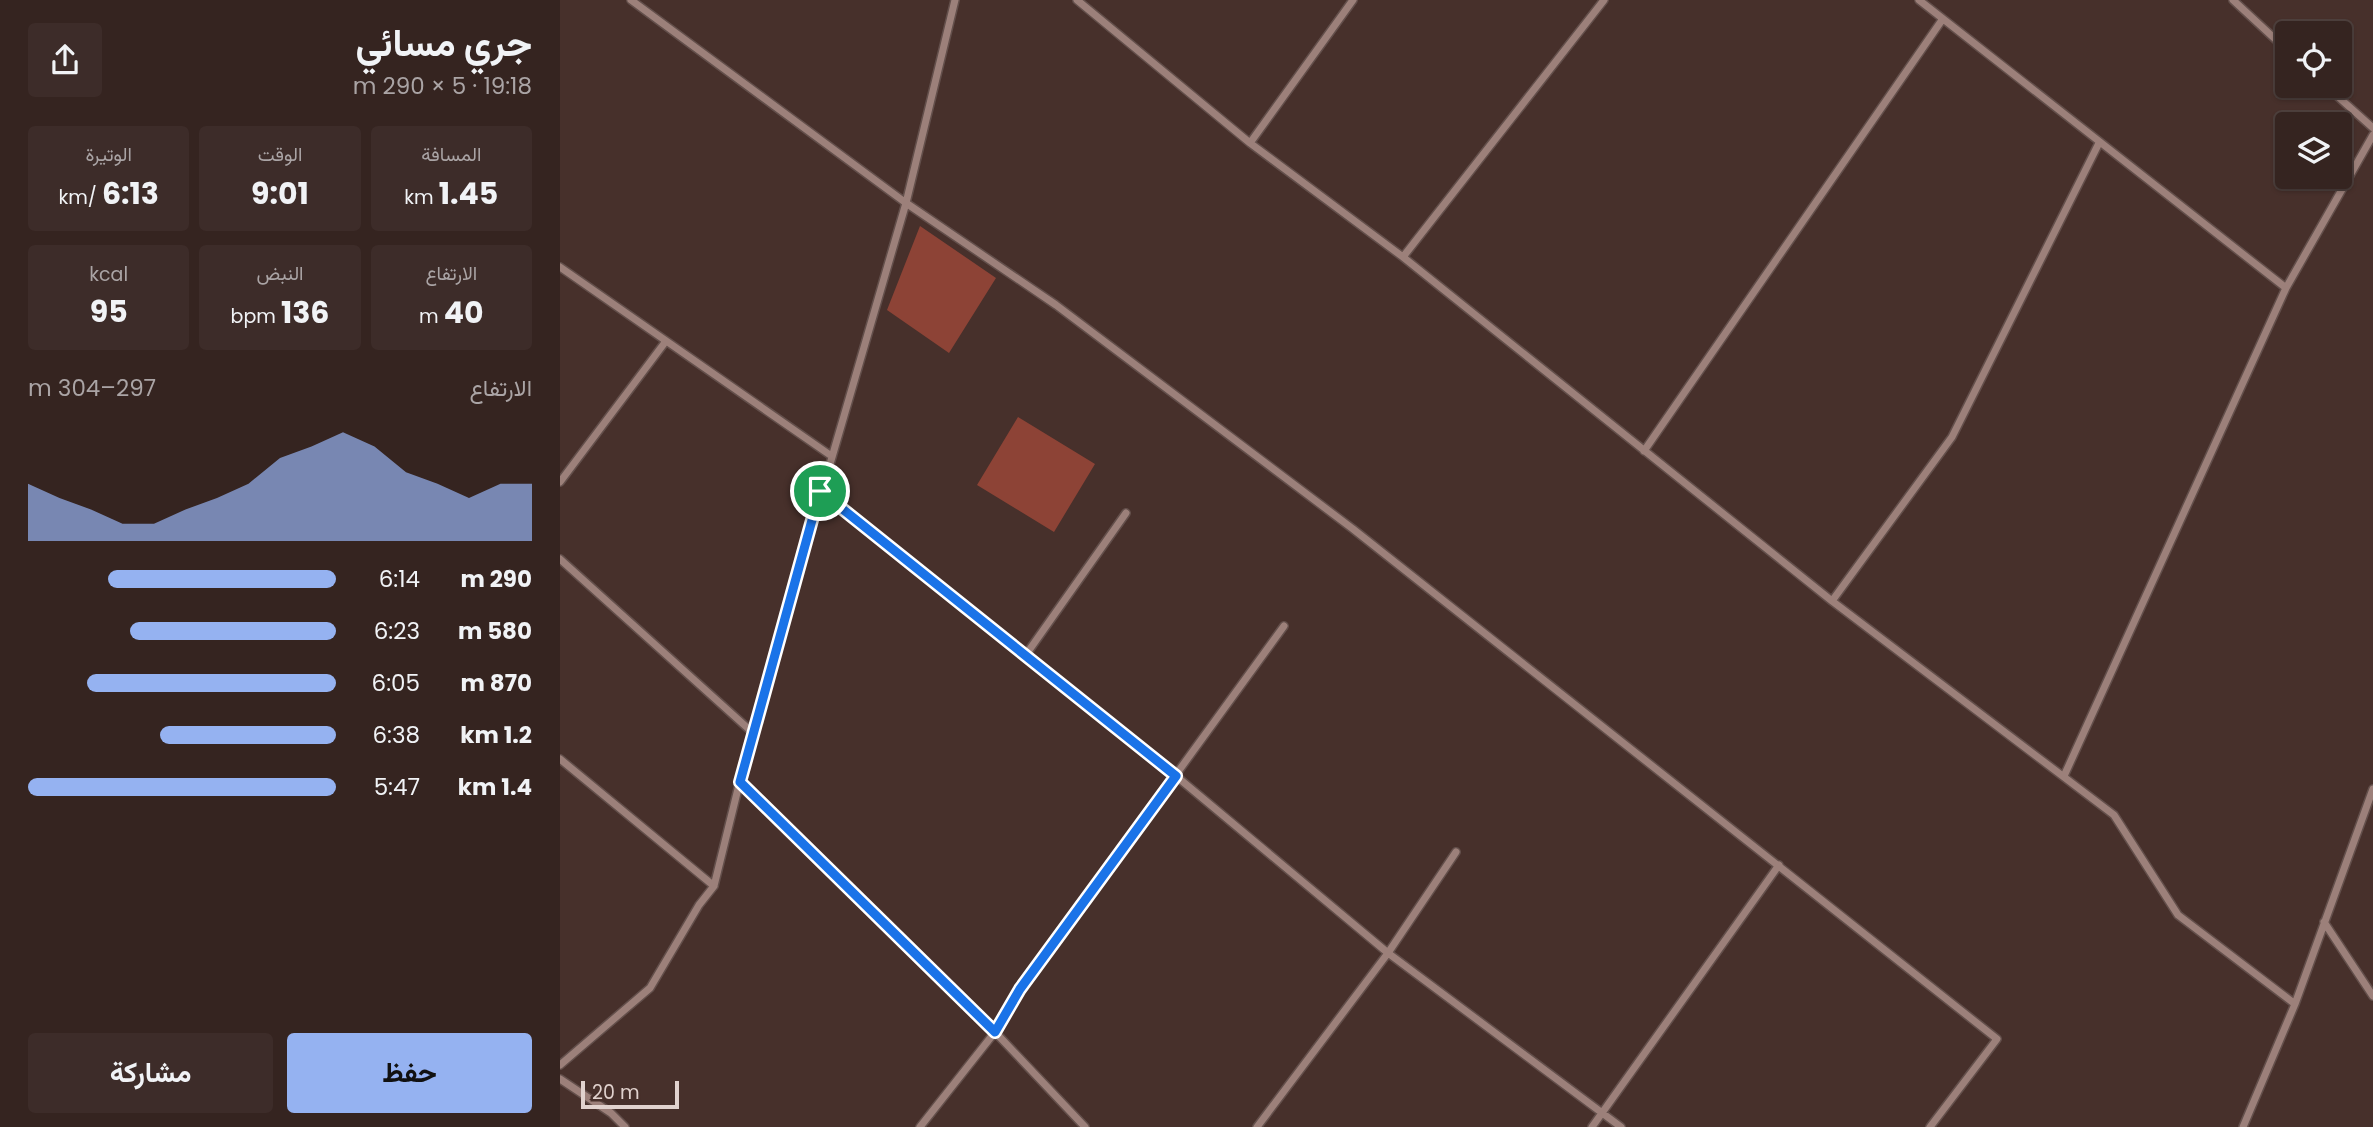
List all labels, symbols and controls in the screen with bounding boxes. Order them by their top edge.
text: جري مسائي [355,16,532,69]
map controls [2275,21,2352,189]
button: locate [2275,21,2352,98]
button: share [28,23,102,97]
text: 19:18 · 5 × 290 m [353,70,532,102]
button: layers [2275,112,2352,189]
text: الوتيرة [85,141,132,168]
text: الوقت [258,141,302,168]
text: المسافة [421,141,482,168]
text: 6:13 [102,172,159,215]
text: 9:01 [251,172,309,215]
text: 1.45 [439,172,498,215]
text: /km [58,184,102,211]
text: km [404,184,439,211]
text: النبض [257,260,304,287]
text: الارتفاع [426,260,477,287]
text: kcal [89,261,128,288]
text: 95 [90,290,128,333]
text: 136 [281,291,329,334]
text: 40 [444,291,484,334]
text: bpm [231,303,281,330]
text: m [419,303,444,330]
text: 297–304 m [28,372,156,404]
text: الارتفاع [470,372,532,404]
pin [790,461,850,521]
icon: arrive [801,472,839,510]
text: 6:14 [379,563,420,595]
text: 290 m [460,563,532,595]
text: 6:23 [374,615,420,647]
text: 580 m [458,615,532,647]
text: 6:05 [372,667,420,699]
text: 870 m [461,667,532,699]
text: 6:38 [372,719,420,751]
text: 1.2 km [460,719,532,751]
text: 5:47 [374,771,420,803]
text: 1.4 km [458,771,532,803]
button: مشاركة [28,1033,273,1113]
button: حفظ [287,1033,532,1113]
scale bar [581,1078,679,1110]
text: 20 m [592,1079,640,1106]

